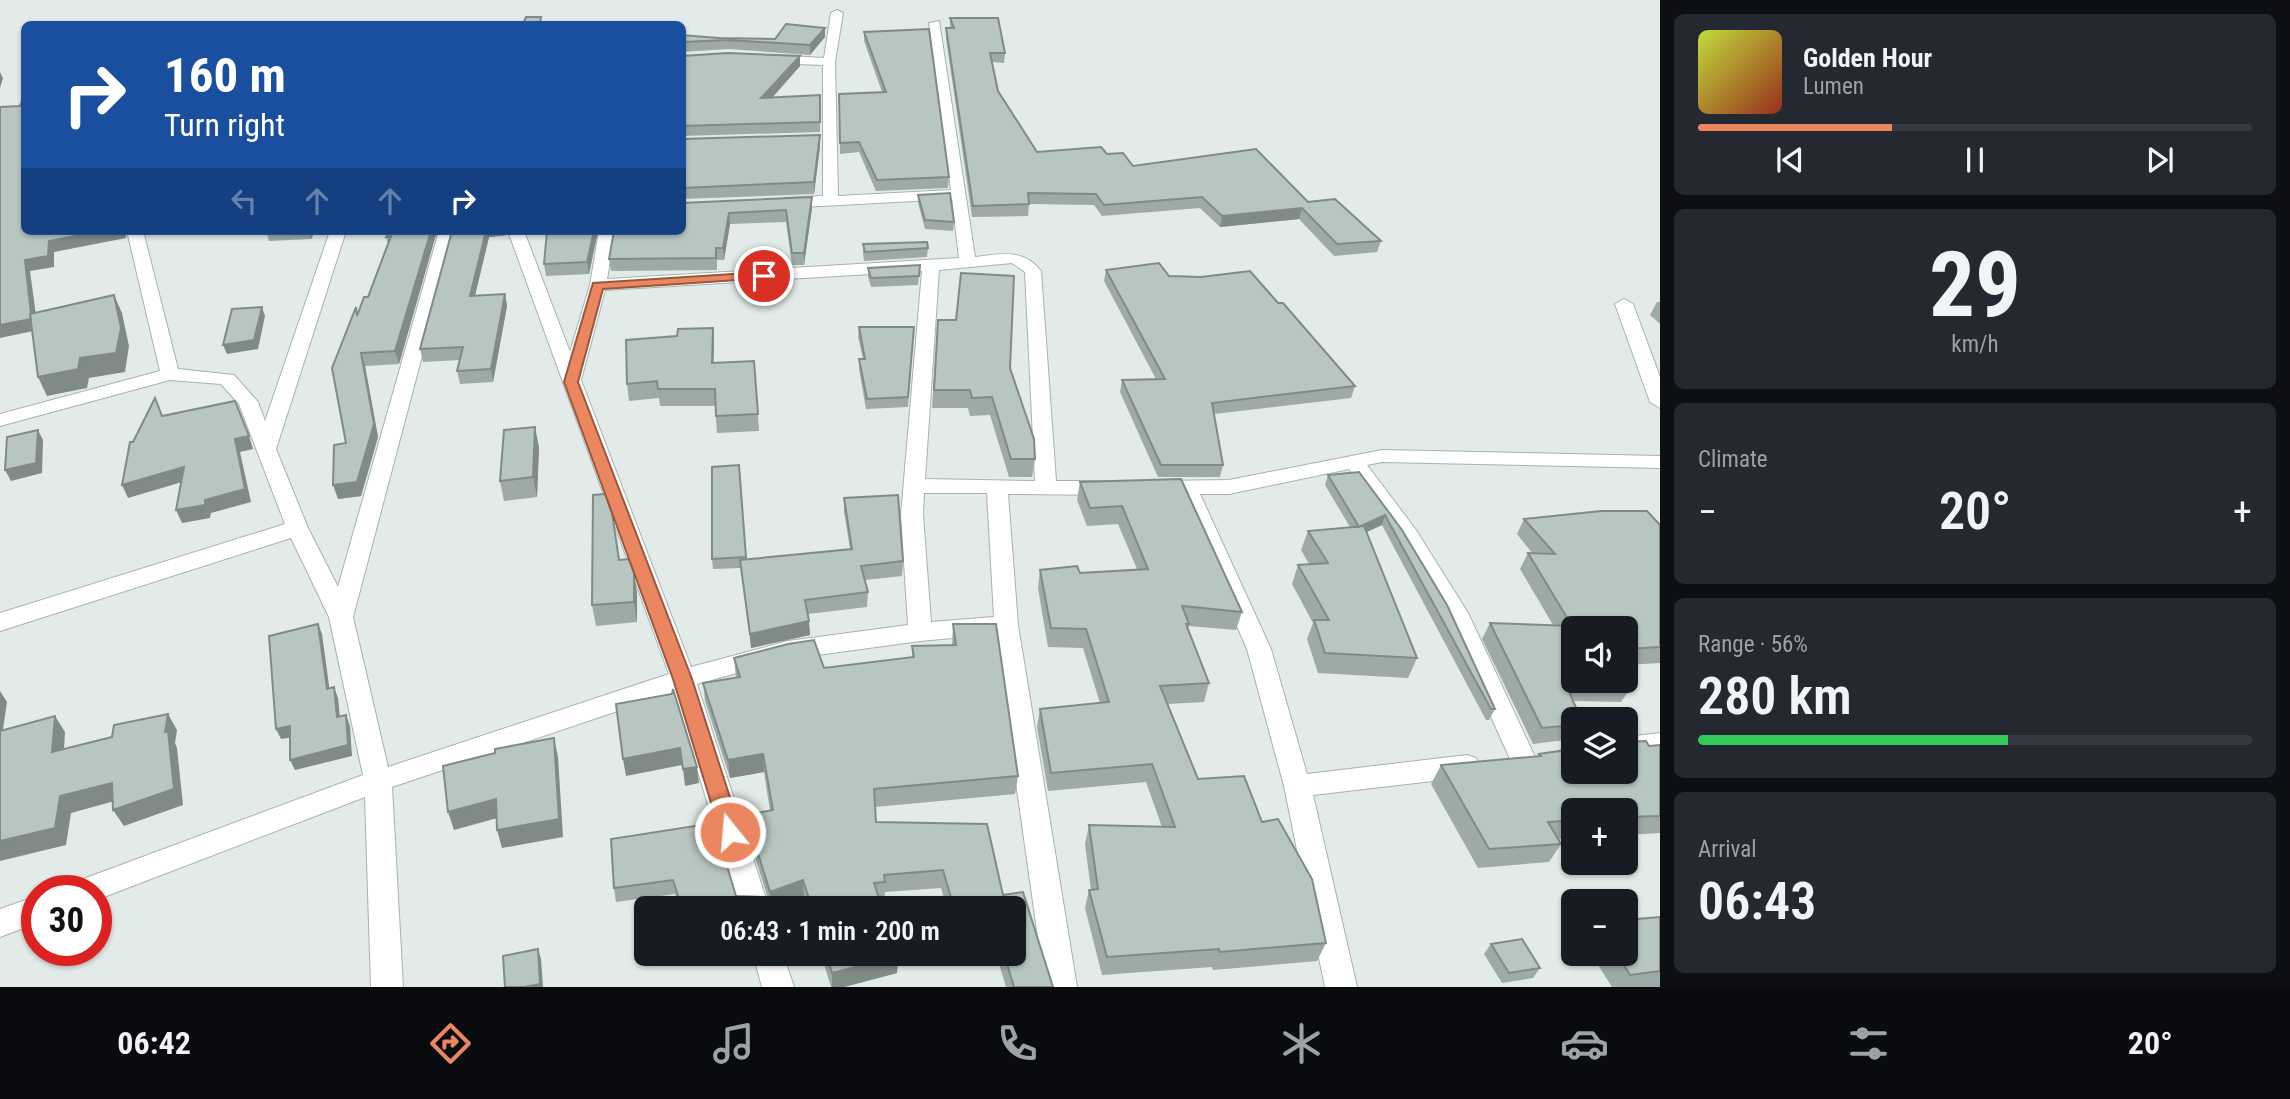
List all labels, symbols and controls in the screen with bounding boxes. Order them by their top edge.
text: Golden Hour [1803,43,1932,73]
text: 160 m [164,47,286,104]
icon: right [49,49,140,140]
text: Lumen [1803,73,1864,100]
text: Turn right [164,106,285,144]
icon: previous [1771,141,1809,179]
icon: pause [1956,141,1994,179]
icon: next [2141,141,2179,179]
icon: left [225,182,263,220]
icon: ahead [298,182,336,220]
icon: ahead [371,182,409,220]
icon: right [444,182,482,220]
text: 29 [1929,232,2021,338]
pin [734,246,794,306]
icon: arrive [745,257,783,295]
text: km/h [1951,331,1999,358]
text: Climate [1698,446,1768,473]
text: 20° [1939,481,2011,542]
text: − [1698,490,1717,534]
text: + [2233,490,2252,534]
map controls [1561,616,1638,966]
button: sound [1561,616,1638,693]
text: Range · 56% [1698,631,1808,658]
text: 280 km [1698,666,1852,727]
button: layers [1561,707,1638,784]
position arrow [693,795,767,869]
button: + [1561,798,1638,875]
text: Arrival [1698,836,1757,863]
text: 06:43 [1698,871,1816,932]
speed limit sign: 30 [21,875,112,966]
button: − [1561,889,1638,966]
text: 06:43 · 1 min · 200 m [720,916,940,946]
icon: directions [426,1019,475,1068]
icon: music [709,1019,758,1068]
icon: phone [993,1019,1042,1068]
icon: climate [1277,1019,1326,1068]
icon: car [1560,1019,1609,1068]
icon: filters [1844,1019,1893,1068]
text: 06:42 [117,1024,191,1062]
text: 20° [2128,1024,2173,1062]

